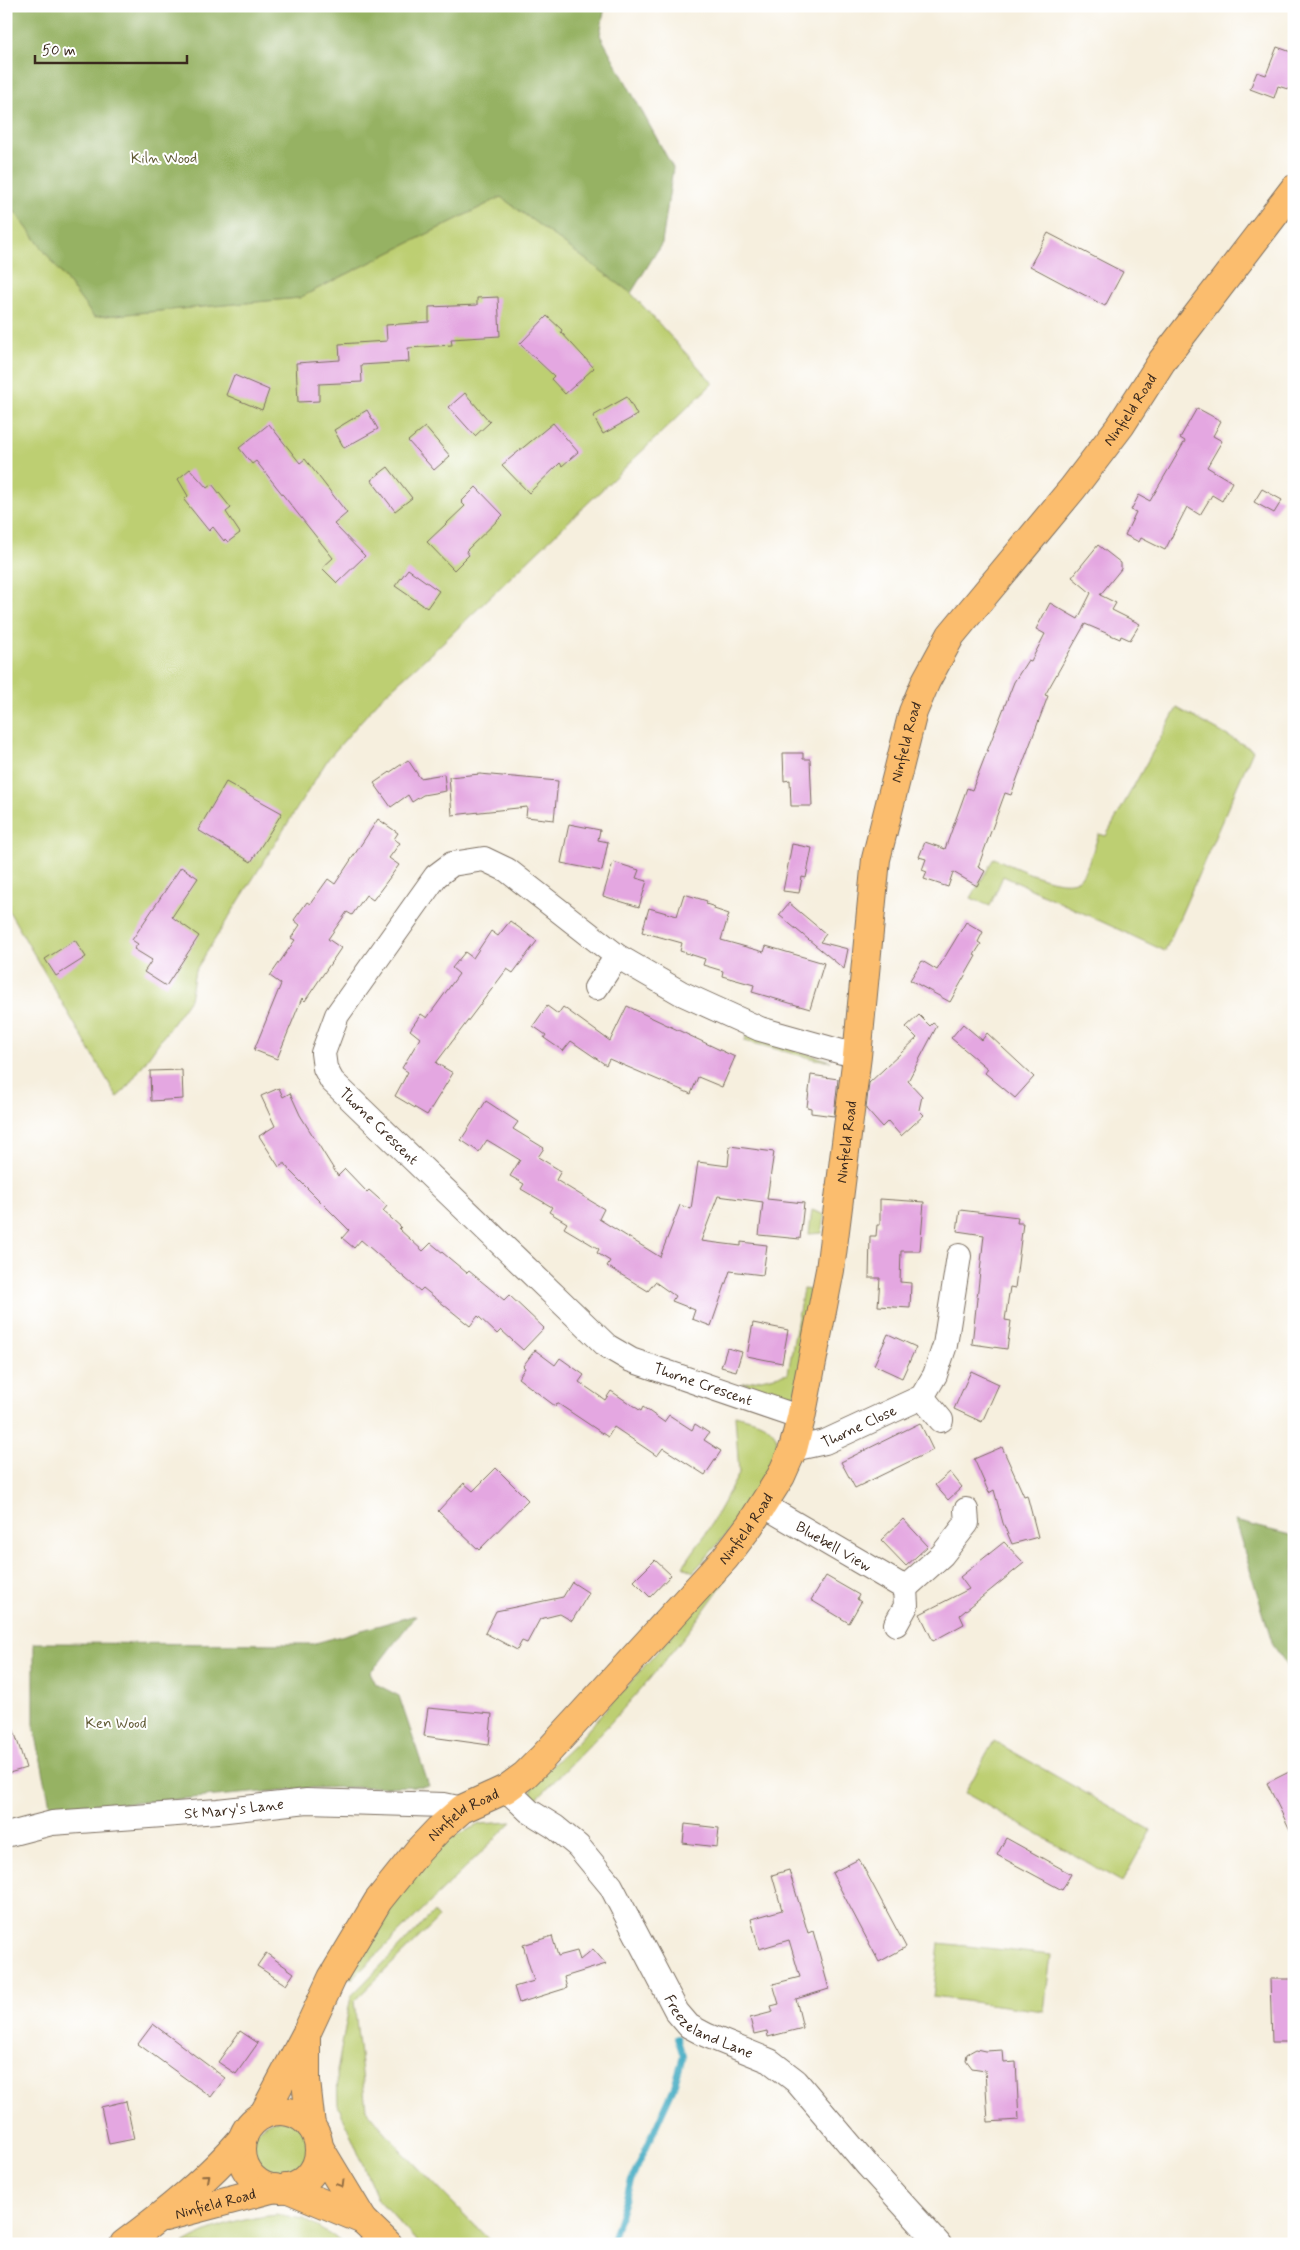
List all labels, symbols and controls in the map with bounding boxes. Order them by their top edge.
scale bar [35,32,188,64]
text: 50 m [42,41,76,61]
park label: Kiln Wood [131,149,197,169]
street label: Ninfield Road [1099,370,1162,451]
street label: Ninfield Road [887,699,927,785]
street label: Thorne Crescent [334,1084,423,1170]
street label: Ninfield Road [832,1100,862,1184]
street label: Thorne Crescent [651,1359,755,1411]
street label: Thorne Close [818,1401,900,1453]
street label: Ninfield Road [715,1490,779,1570]
street label: Bluebell View [792,1517,875,1577]
park label: Ken Wood [85,1714,147,1734]
street label: Ninfield Road [423,1784,503,1846]
street label: St Mary's Lane [183,1795,285,1824]
street label: Freezeland Lane [659,1992,756,2064]
one-way arrow [202,2174,211,2183]
one-way arrow [335,2178,345,2187]
street label: Ninfield Road [173,2184,258,2225]

